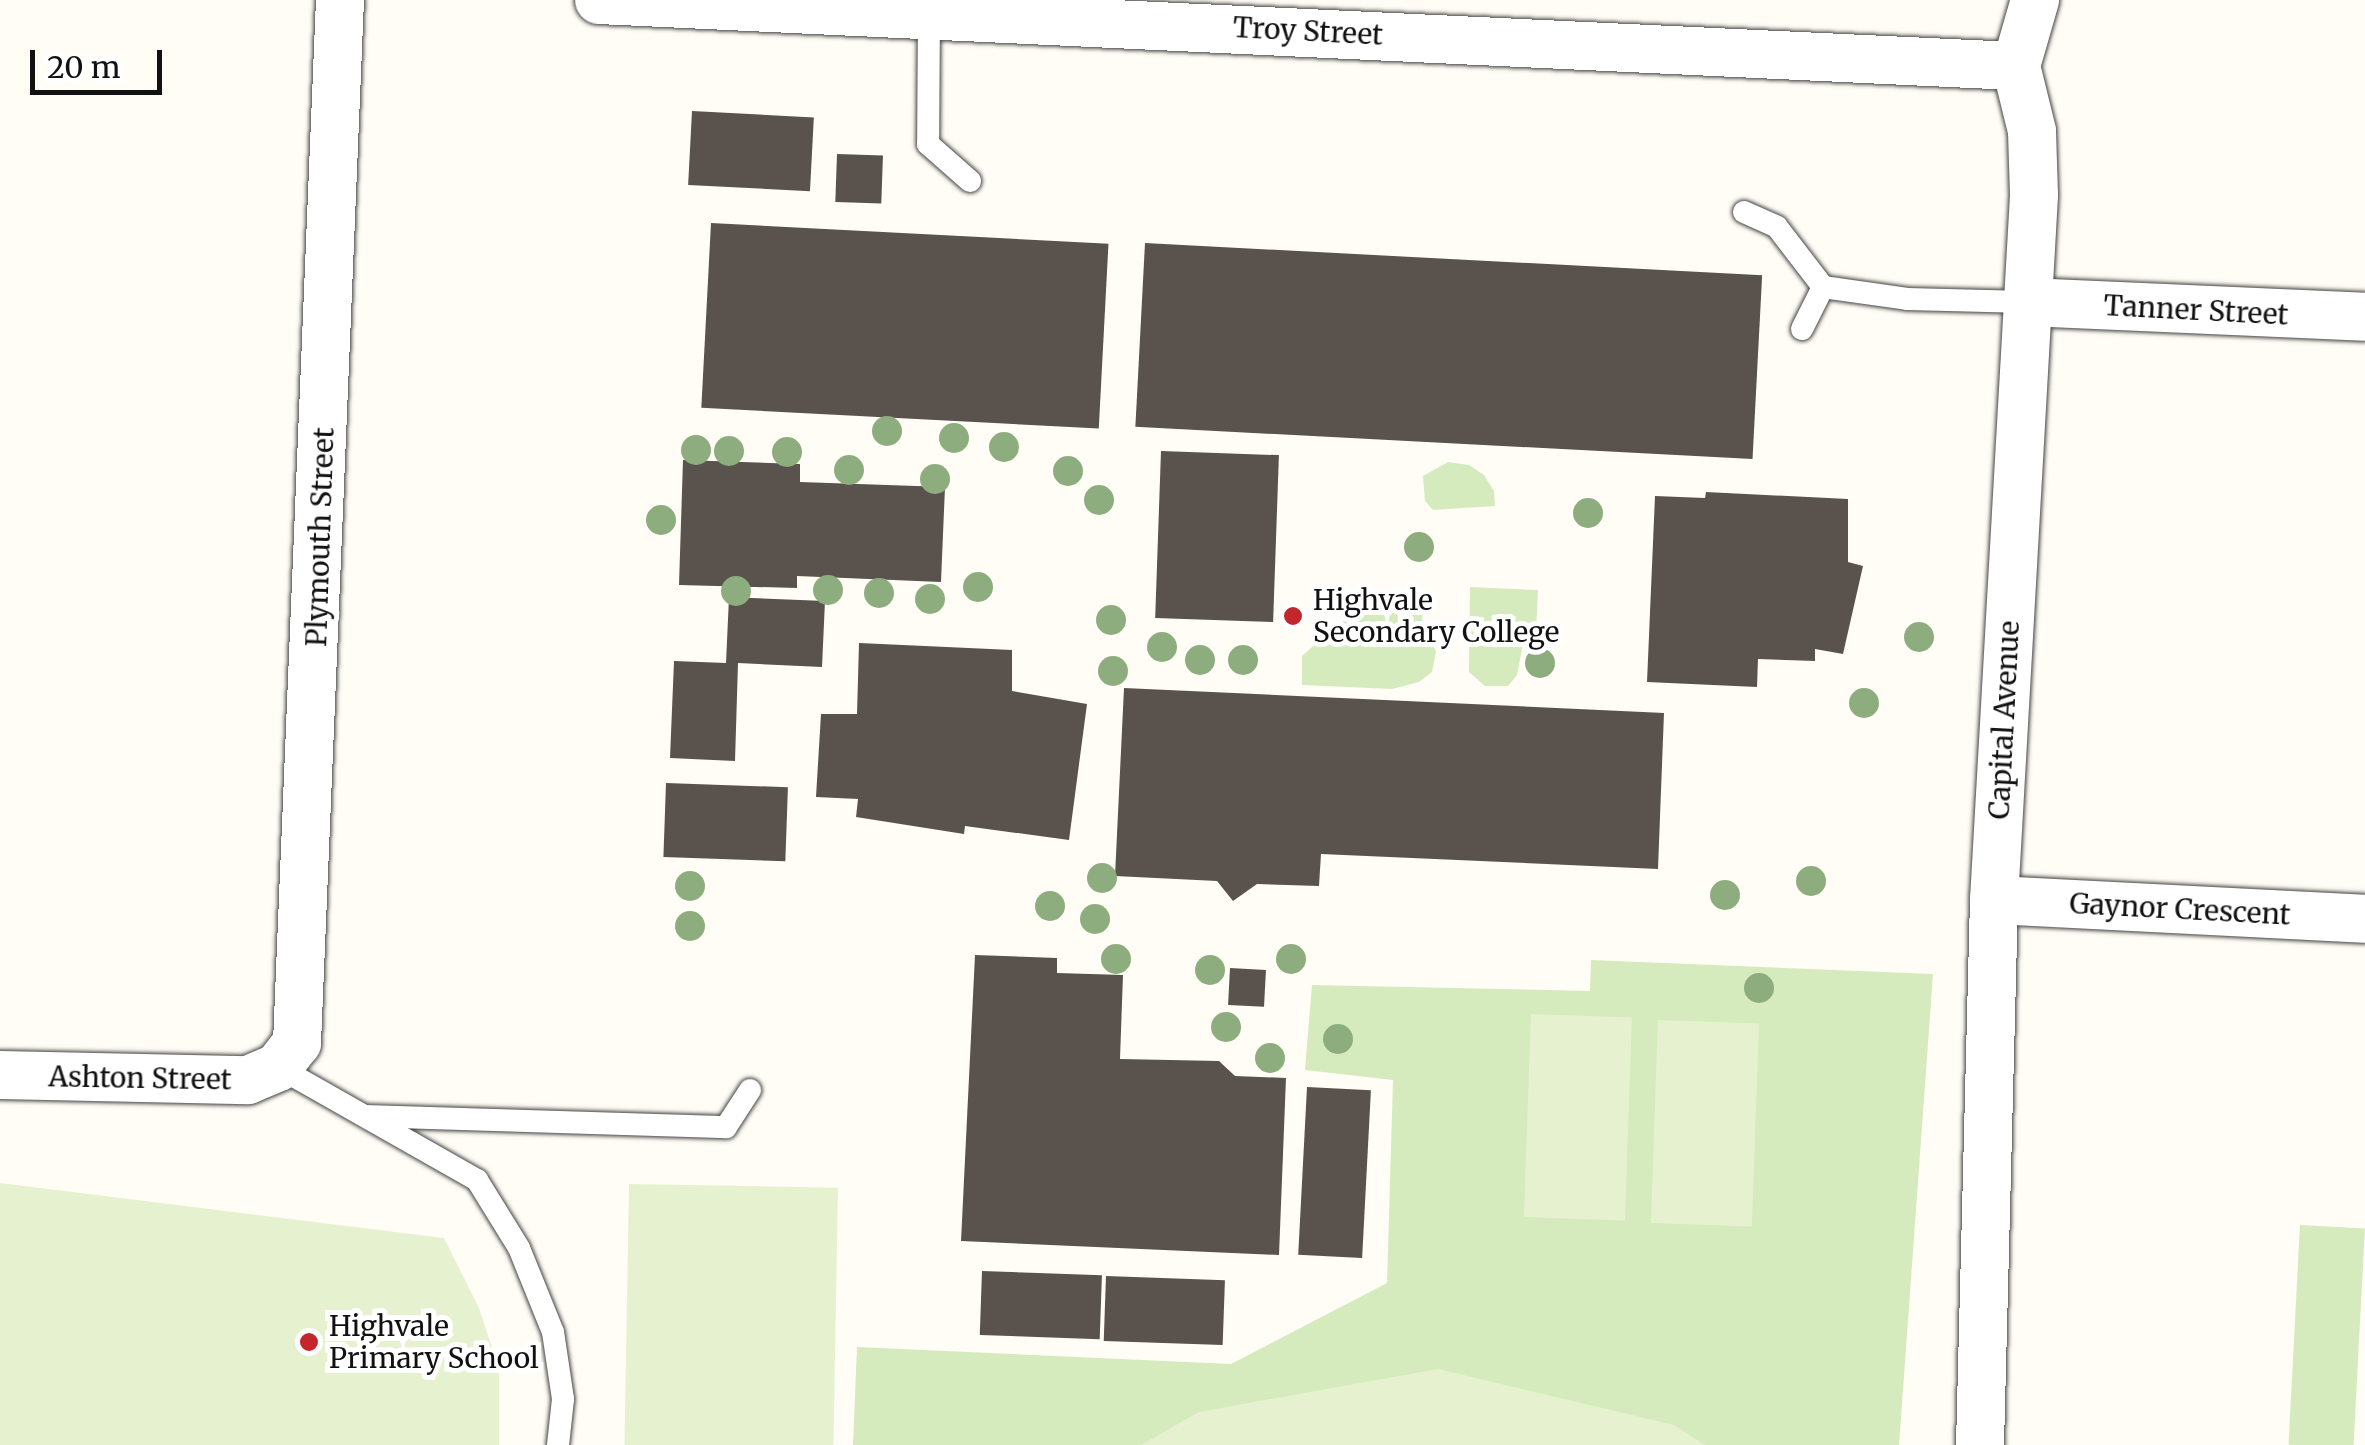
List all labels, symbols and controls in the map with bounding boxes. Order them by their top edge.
street label: Troy Street [1232,10,1384,52]
scale bar [35,30,168,92]
text: 20 m [47,48,120,86]
street label: Tanner Street [2103,288,2289,332]
street label: Plymouth Street [299,427,341,647]
place label: Highvale Secondary College [1313,583,1559,649]
marker: Highvale Secondary College [1282,605,1304,627]
street label: Capital Avenue [1982,620,2026,820]
street label: Gaynor Crescent [2069,886,2291,932]
street label: Ashton Street [48,1060,232,1096]
place label: Highvale Primary School [329,1309,539,1375]
marker: Highvale Primary School [298,1331,320,1353]

